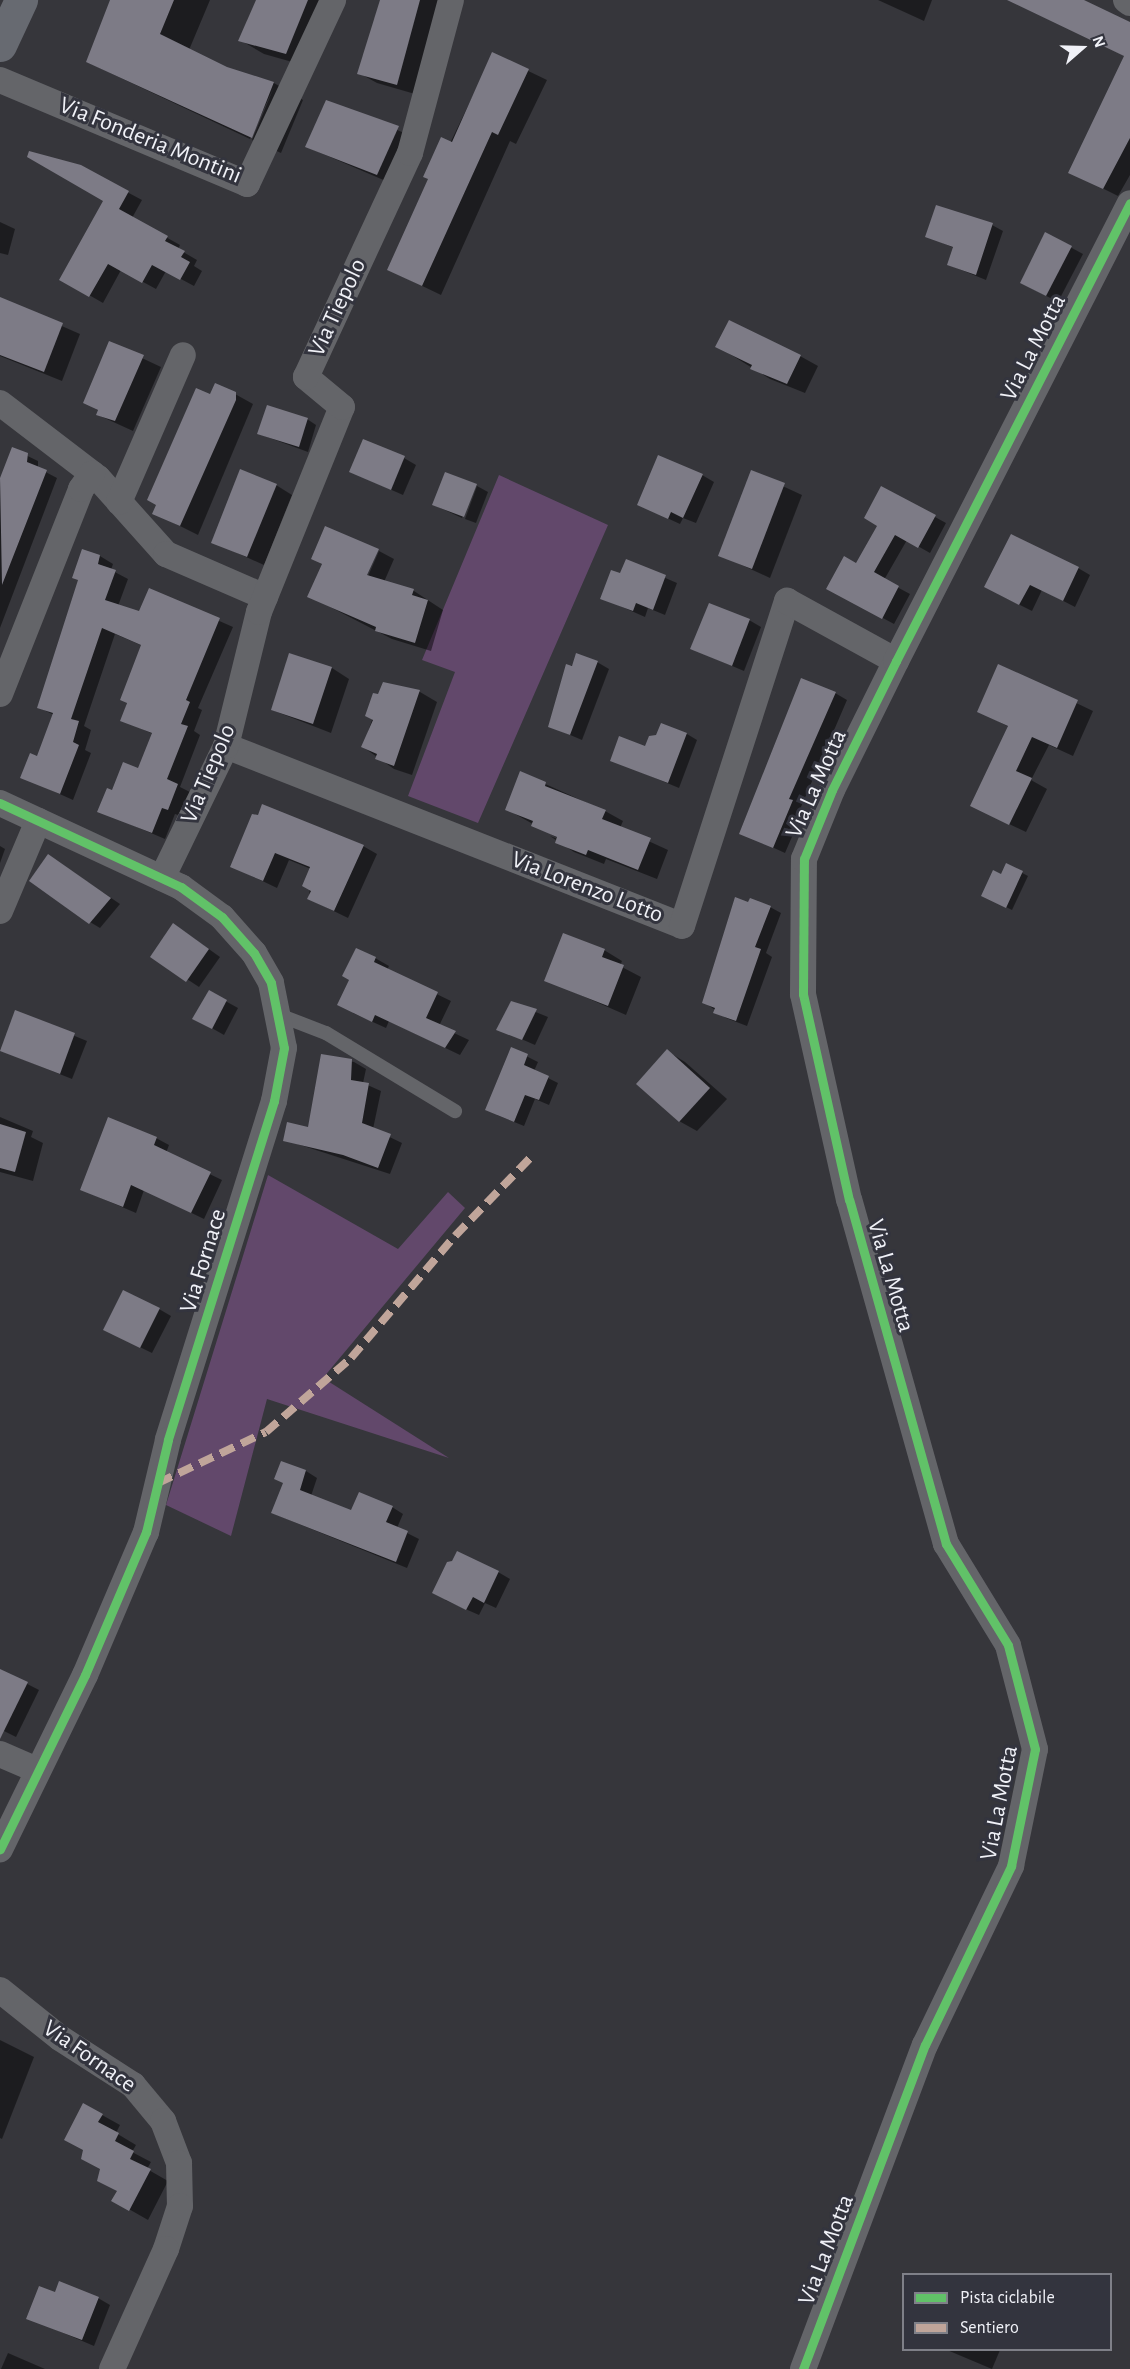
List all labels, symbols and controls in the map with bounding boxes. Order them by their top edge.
north arrow [1052,18,1112,78]
text: N [1089,34,1108,50]
street label: Via Fonderia Montini [55,91,245,191]
street label: Via Tiepolo [303,254,373,362]
street label: Via La Motta [995,290,1073,406]
street label: Via Tiepolo [175,720,243,828]
street label: Via La Motta [780,725,854,843]
street label: Via Lorenzo Lotto [507,846,667,930]
street label: Via Fornace [175,1206,233,1316]
street label: Via La Motta [860,1216,920,1336]
street label: Via La Motta [975,1743,1025,1863]
street label: Via Fornace [37,2015,141,2099]
street label: Via La Motta [793,2191,861,2309]
legend [902,2273,1112,2351]
text: Pista ciclabile [960,2289,1055,2307]
text: Sentiero [960,2319,1019,2337]

